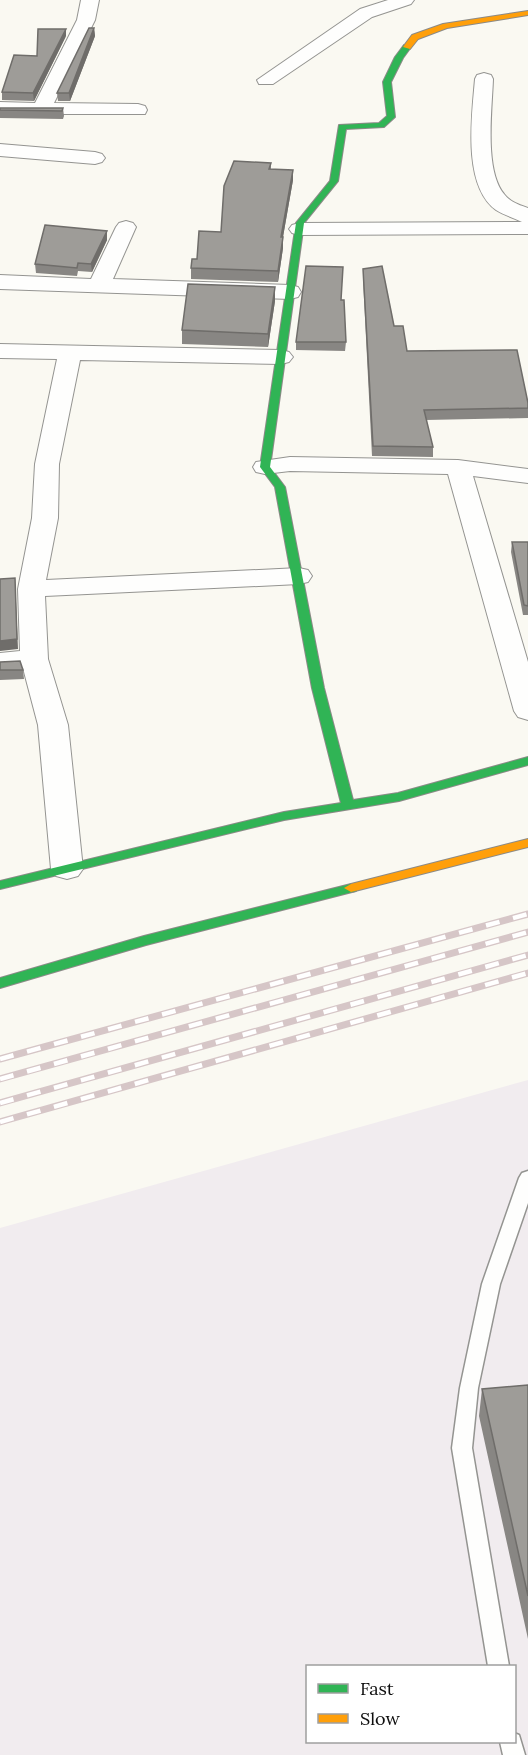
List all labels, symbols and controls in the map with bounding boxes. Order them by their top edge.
legend [306,1665,516,1743]
text: Fast [360,1677,394,1700]
text: Slow [360,1707,400,1730]

